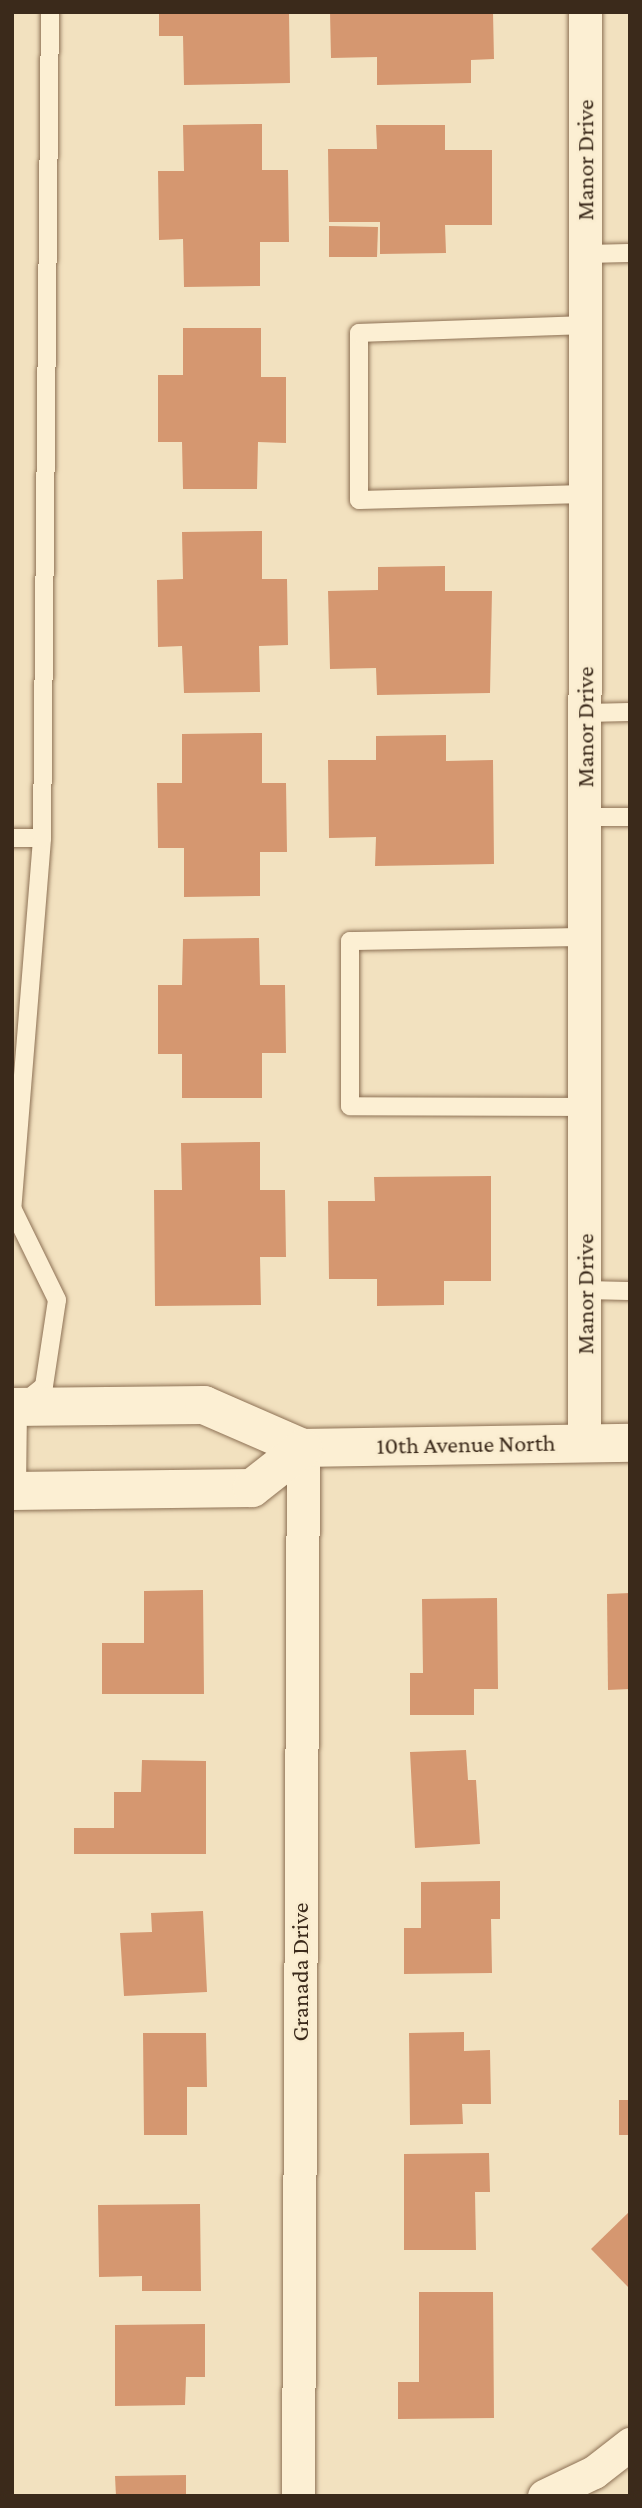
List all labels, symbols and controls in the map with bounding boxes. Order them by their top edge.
street label: Manor Drive [571,99,599,221]
street label: Manor Drive [571,666,599,788]
street label: Manor Drive [571,1233,599,1355]
street label: 10th Avenue North [376,1428,556,1460]
street label: Granada Drive [286,1903,314,2041]

